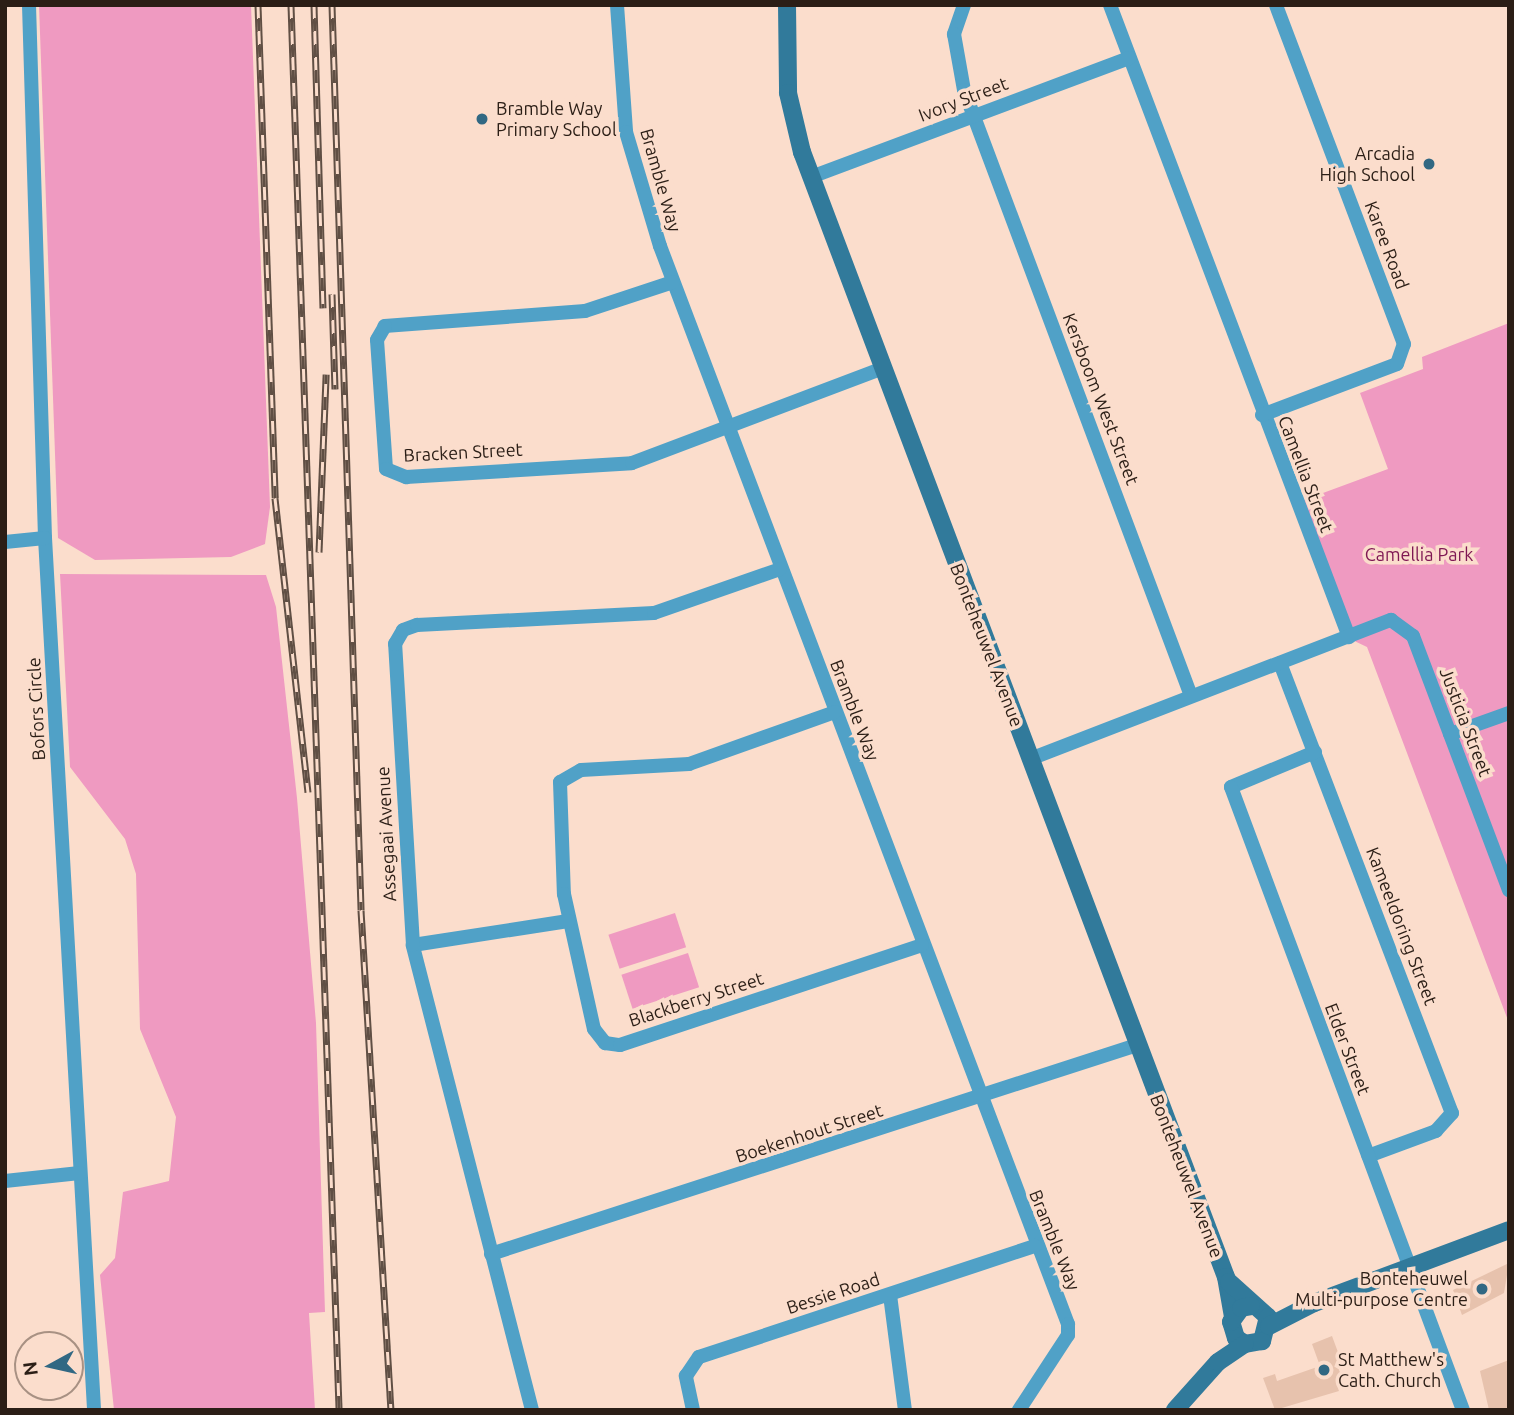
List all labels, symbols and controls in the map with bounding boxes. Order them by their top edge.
street label: Ivory Street [915,72,1011,126]
place label: Bramble Way Primary School [496,98,617,140]
marker: Bramble Way Primary School [474,111,490,127]
street label: Bramble Way [636,126,686,234]
place label: Arcadia High School [1319,143,1415,186]
marker: Arcadia High School [1421,156,1437,172]
street label: Karee Road [1360,198,1414,292]
street label: Kersboom West Street [1058,310,1144,488]
street label: Camellia Street [1274,413,1338,535]
street label: Bracken Street [403,438,523,466]
park label: Camellia Park [1365,543,1473,565]
street label: Bonteheuwel Avenue [946,560,1028,730]
street label: Bramble Way [826,656,884,764]
street label: Bofors Circle [23,657,49,761]
street label: Justicia Street [1435,665,1497,779]
street label: Assegaai Avenue [372,766,400,902]
street label: Kameeldoring Street [1362,844,1442,1008]
street label: Blackberry Street [626,967,766,1031]
street label: Elder Street [1321,1000,1375,1098]
street label: Bonteheuwel Avenue [1146,1091,1228,1261]
street label: Boekenhout Street [733,1099,885,1167]
street label: Bramble Way [1025,1187,1085,1293]
street label: Bessie Road [784,1268,882,1318]
place label: Bonteheuwel Multi-purpose Centre [1295,1268,1468,1310]
marker: Bonteheuwel Multi-purpose Centre [1474,1281,1490,1297]
north arrow [14,1331,84,1401]
place label: St Matthew's Cath. Church [1338,1349,1444,1392]
text: N [18,1360,42,1377]
marker: St Matthew's Cath. Church [1316,1362,1332,1378]

